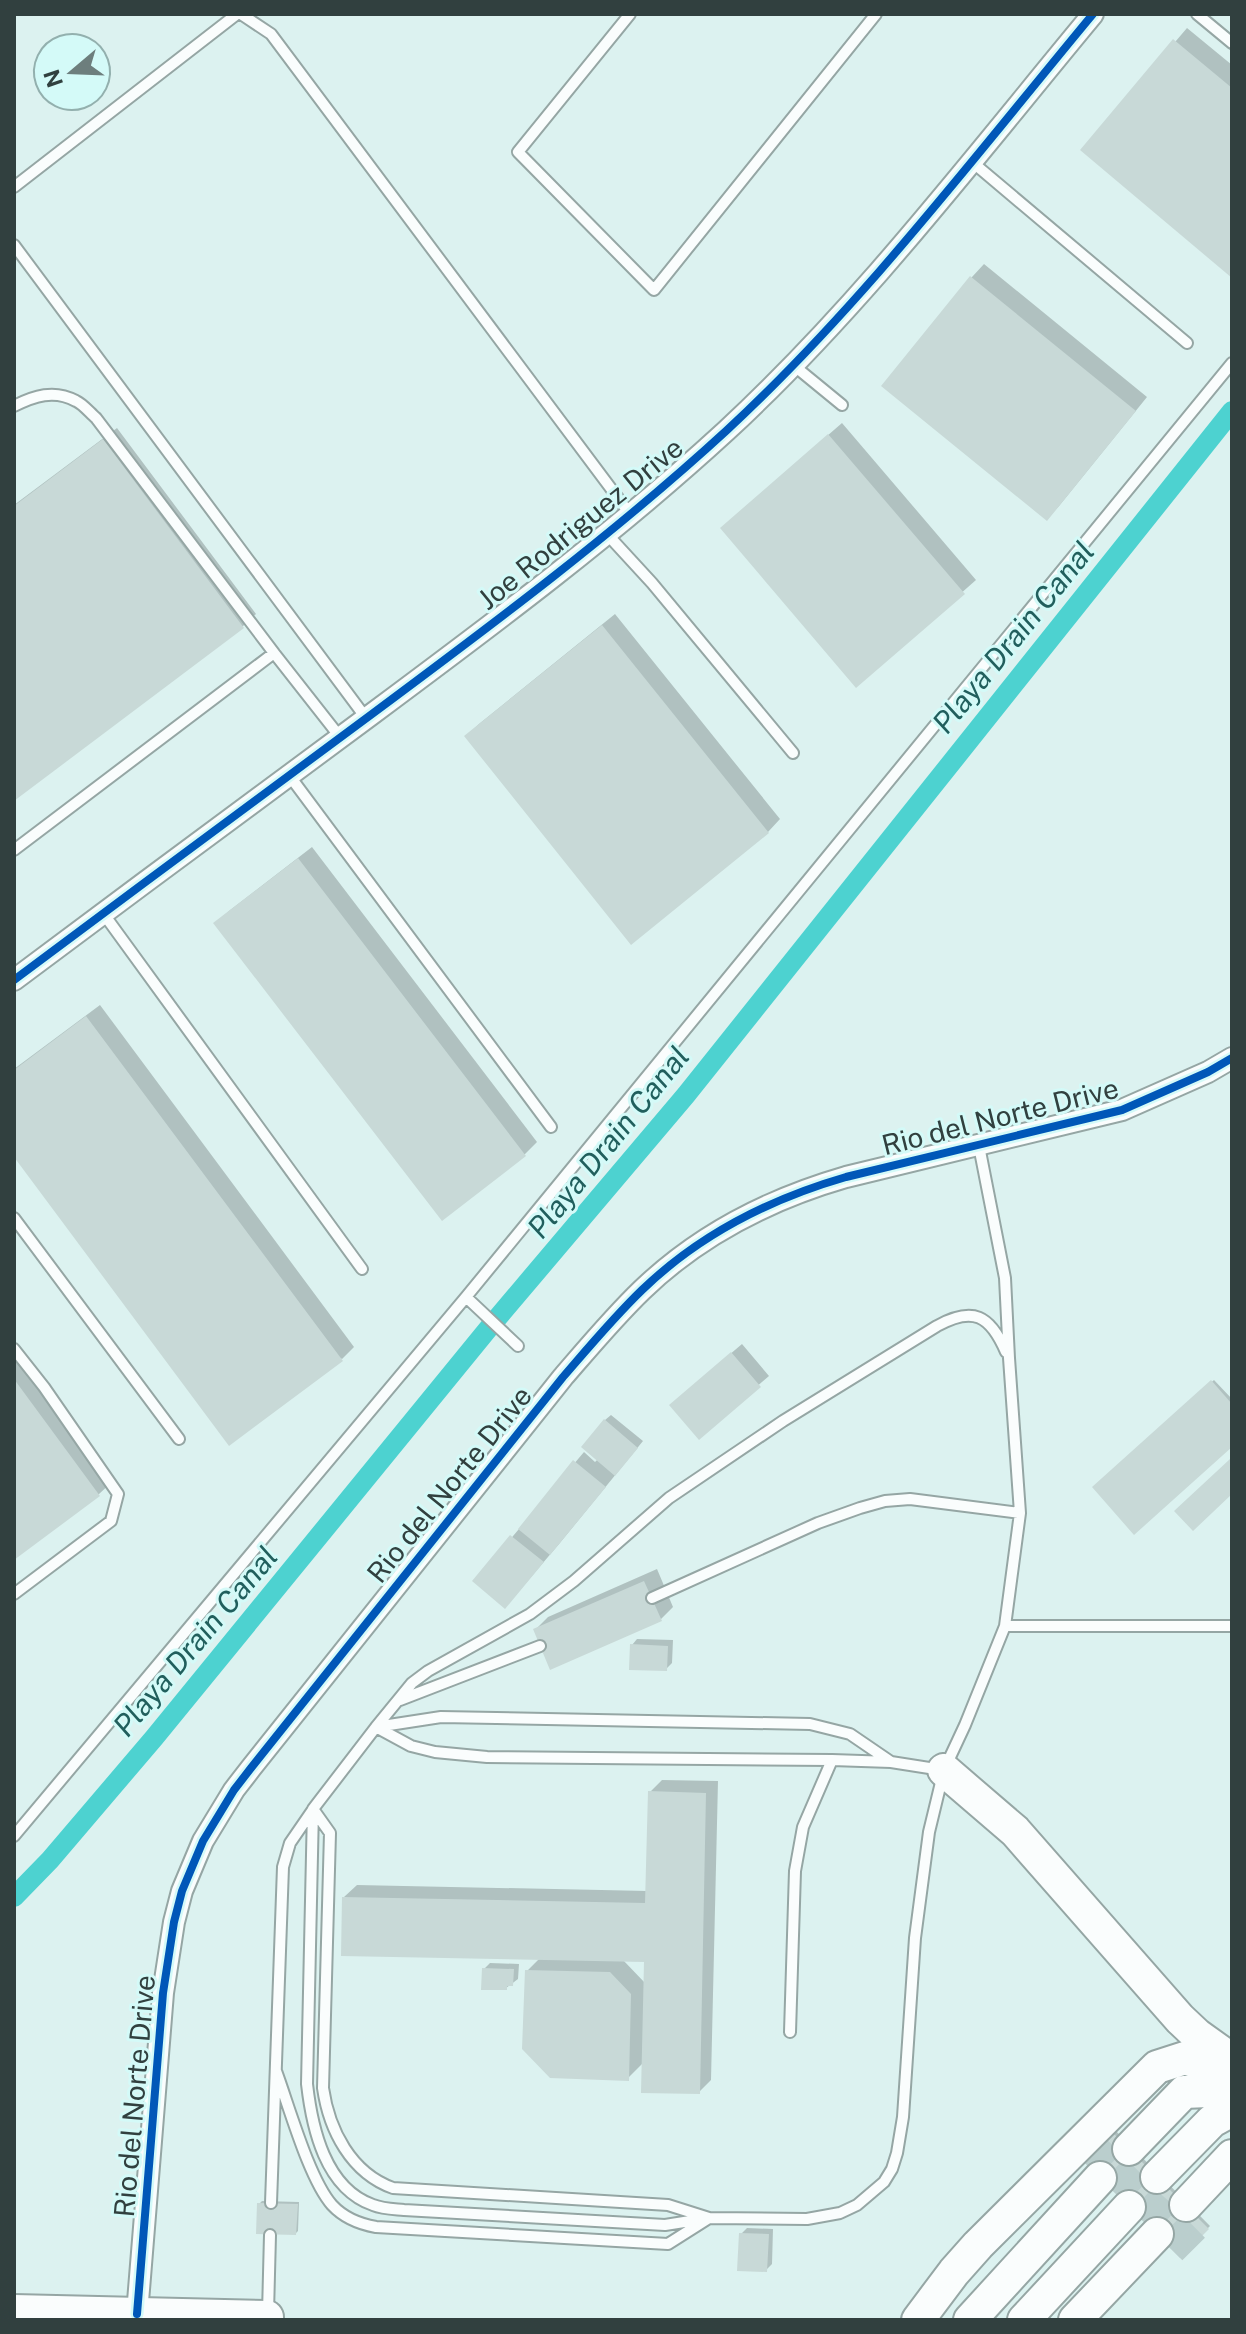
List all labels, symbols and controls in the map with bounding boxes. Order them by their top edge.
north arrow [32,32,112,112]
text: N [38,66,68,91]
street label: Joe Rodriguez Drive [471,430,689,616]
water label: Playa Drain Canal [925,534,1101,740]
water label: Playa Drain Canal [520,1039,696,1245]
street label: Rio del Norte Drive [878,1071,1122,1161]
street label: Rio del Norte Drive [360,1379,538,1589]
water label: Playa Drain Canal [105,1539,285,1743]
street label: Rio del Norte Drive [107,1974,161,2218]

